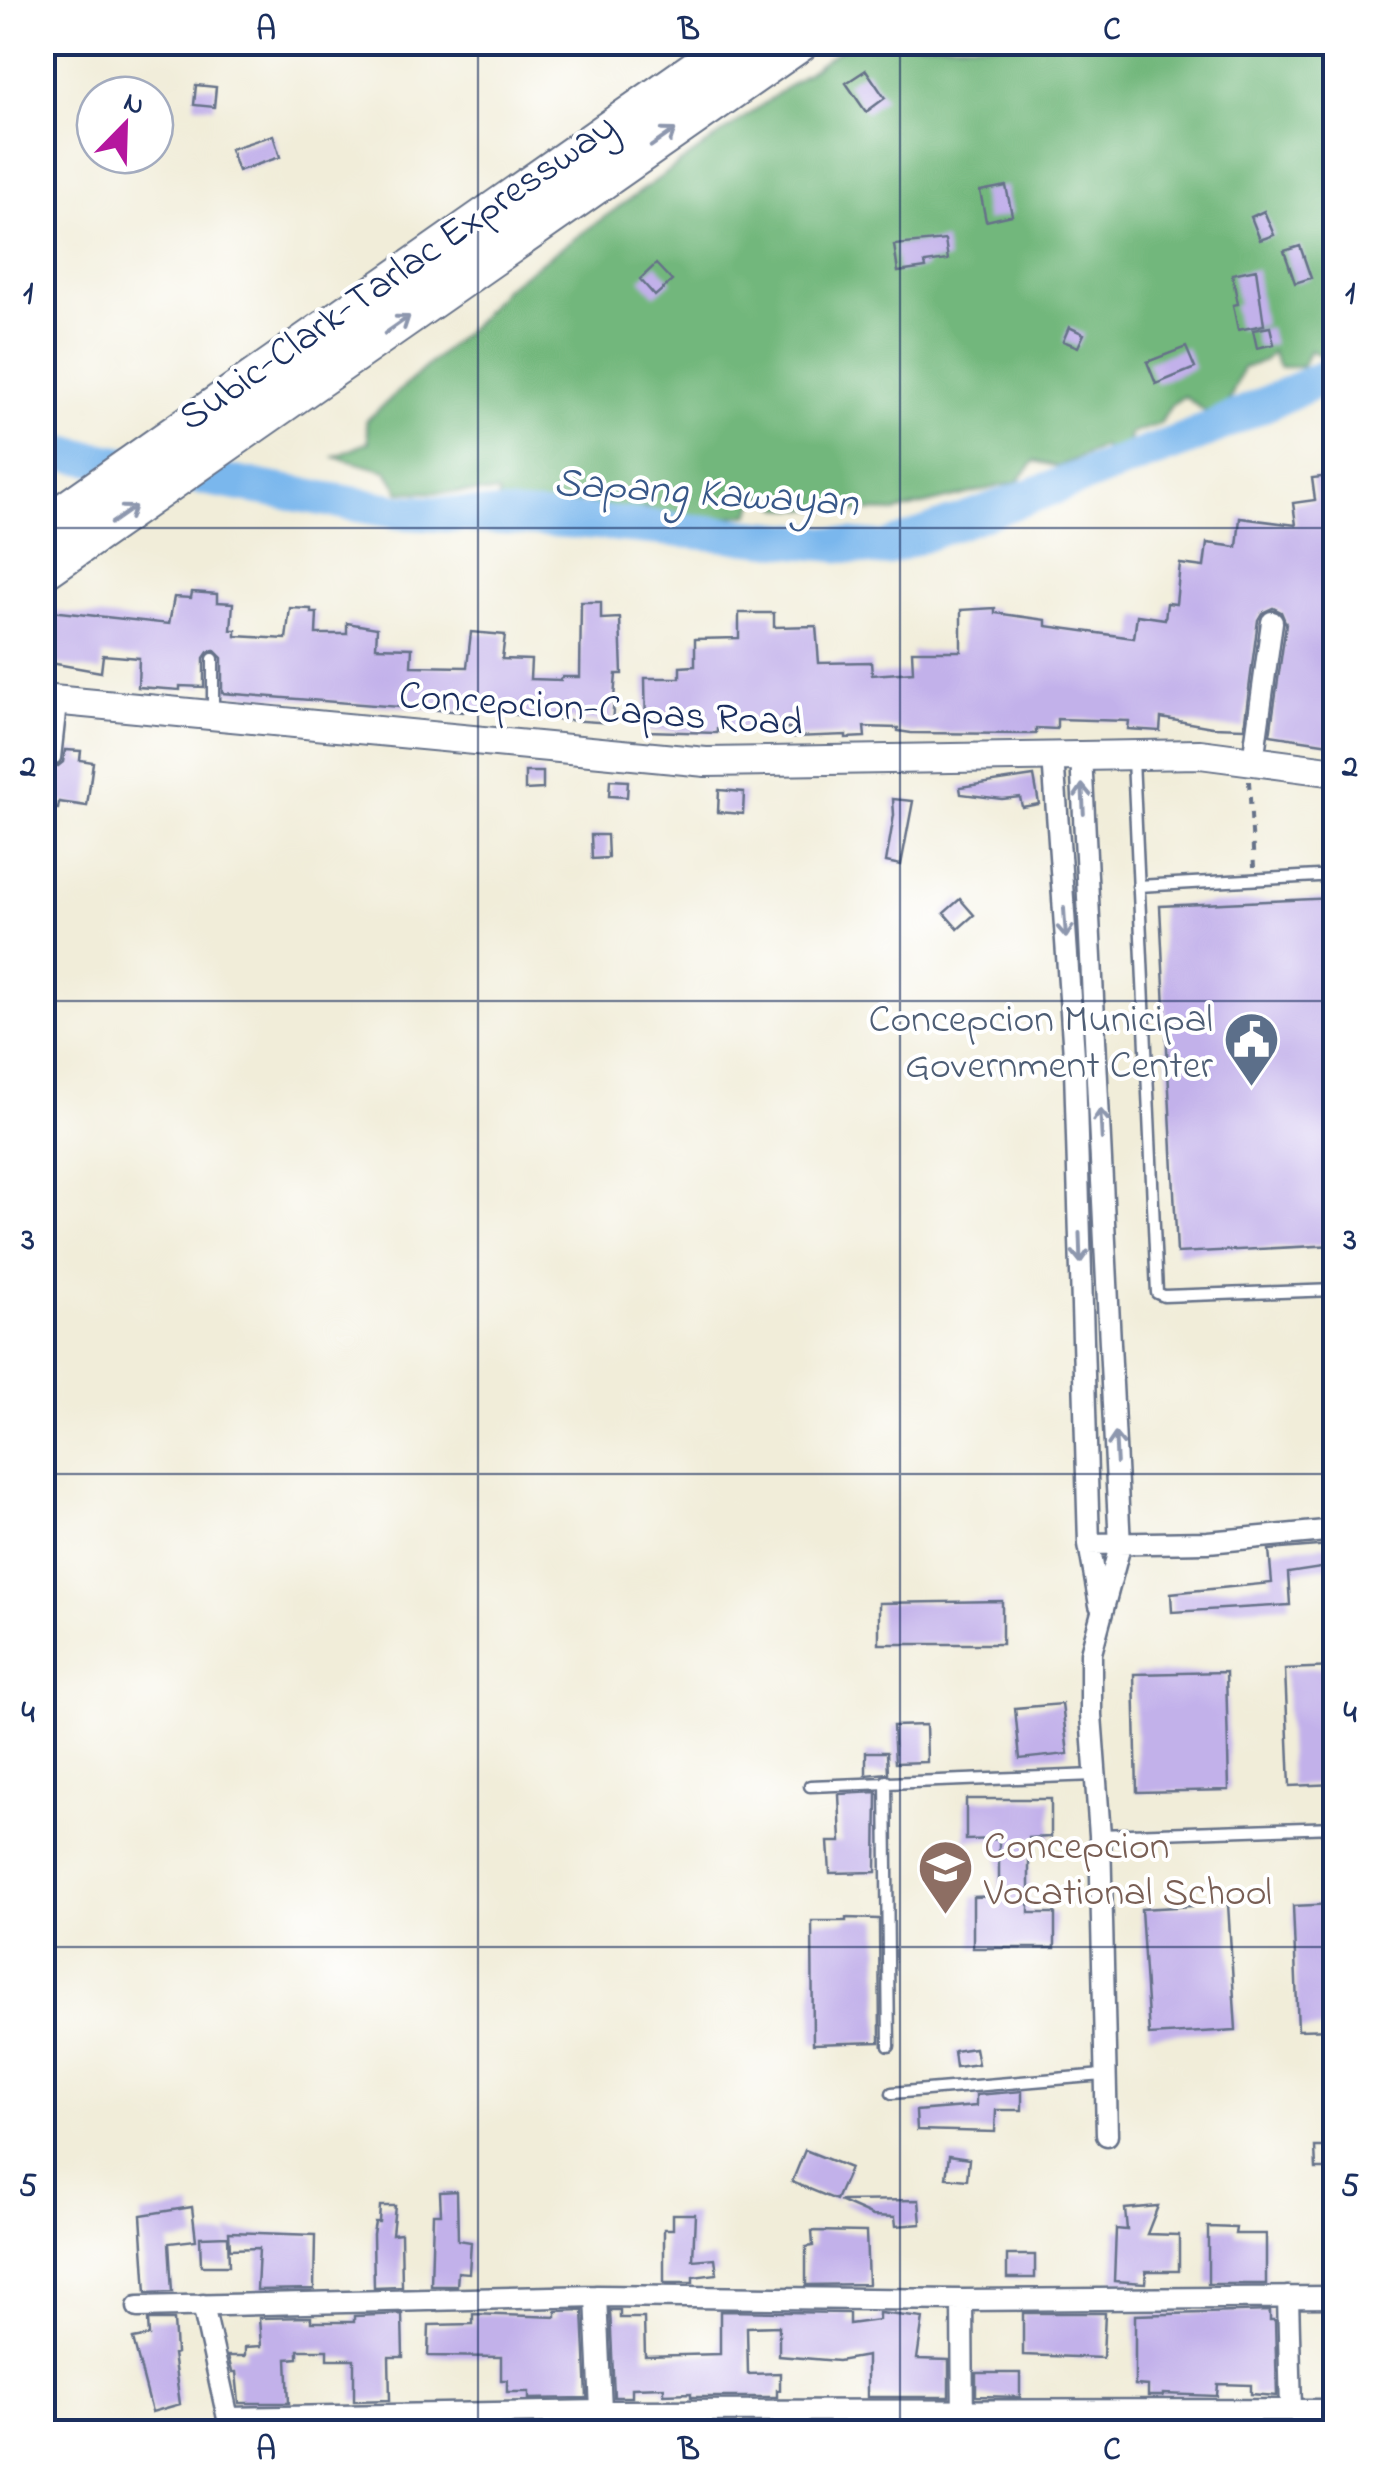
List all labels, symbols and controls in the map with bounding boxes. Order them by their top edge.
text: A [256,8,276,55]
text: B [676,8,700,55]
text: C [1103,8,1121,55]
north arrow [75,75,175,175]
text: N [117,83,150,128]
street label: Subic-Clark-Tarlac Expressway [168,100,630,448]
one-way arrow [649,128,677,149]
text: 1 [23,272,33,319]
text: 1 [1345,272,1355,319]
one-way arrow [383,315,410,336]
water label: Sapang Kawayan [551,453,861,537]
one-way arrow [108,505,136,526]
street label: Concepcion-Capas Road [397,668,805,755]
text: 2 [19,745,36,792]
text: 2 [1341,745,1358,792]
one-way arrow [1073,784,1092,816]
one-way arrow [1056,907,1075,939]
place label: Concepcion Municipal Government Center [869,992,1214,1097]
public building icon: Concepcion Municipal Government Center [1222,1010,1282,1089]
one-way arrow [1091,1108,1110,1140]
text: 3 [20,1218,35,1265]
text: 3 [1342,1218,1357,1265]
one-way arrow [1071,1231,1090,1263]
one-way arrow [1106,1433,1125,1465]
text: 4 [21,1691,35,1738]
text: 4 [1343,1691,1357,1738]
place label: Concepcion Vocational School [983,1819,1272,1924]
school or university icon: Concepcion Vocational School [915,1837,975,1916]
text: 5 [19,2164,37,2211]
text: 5 [1341,2164,1359,2211]
text: A [256,2428,276,2475]
text: B [676,2428,700,2475]
text: C [1103,2428,1121,2475]

